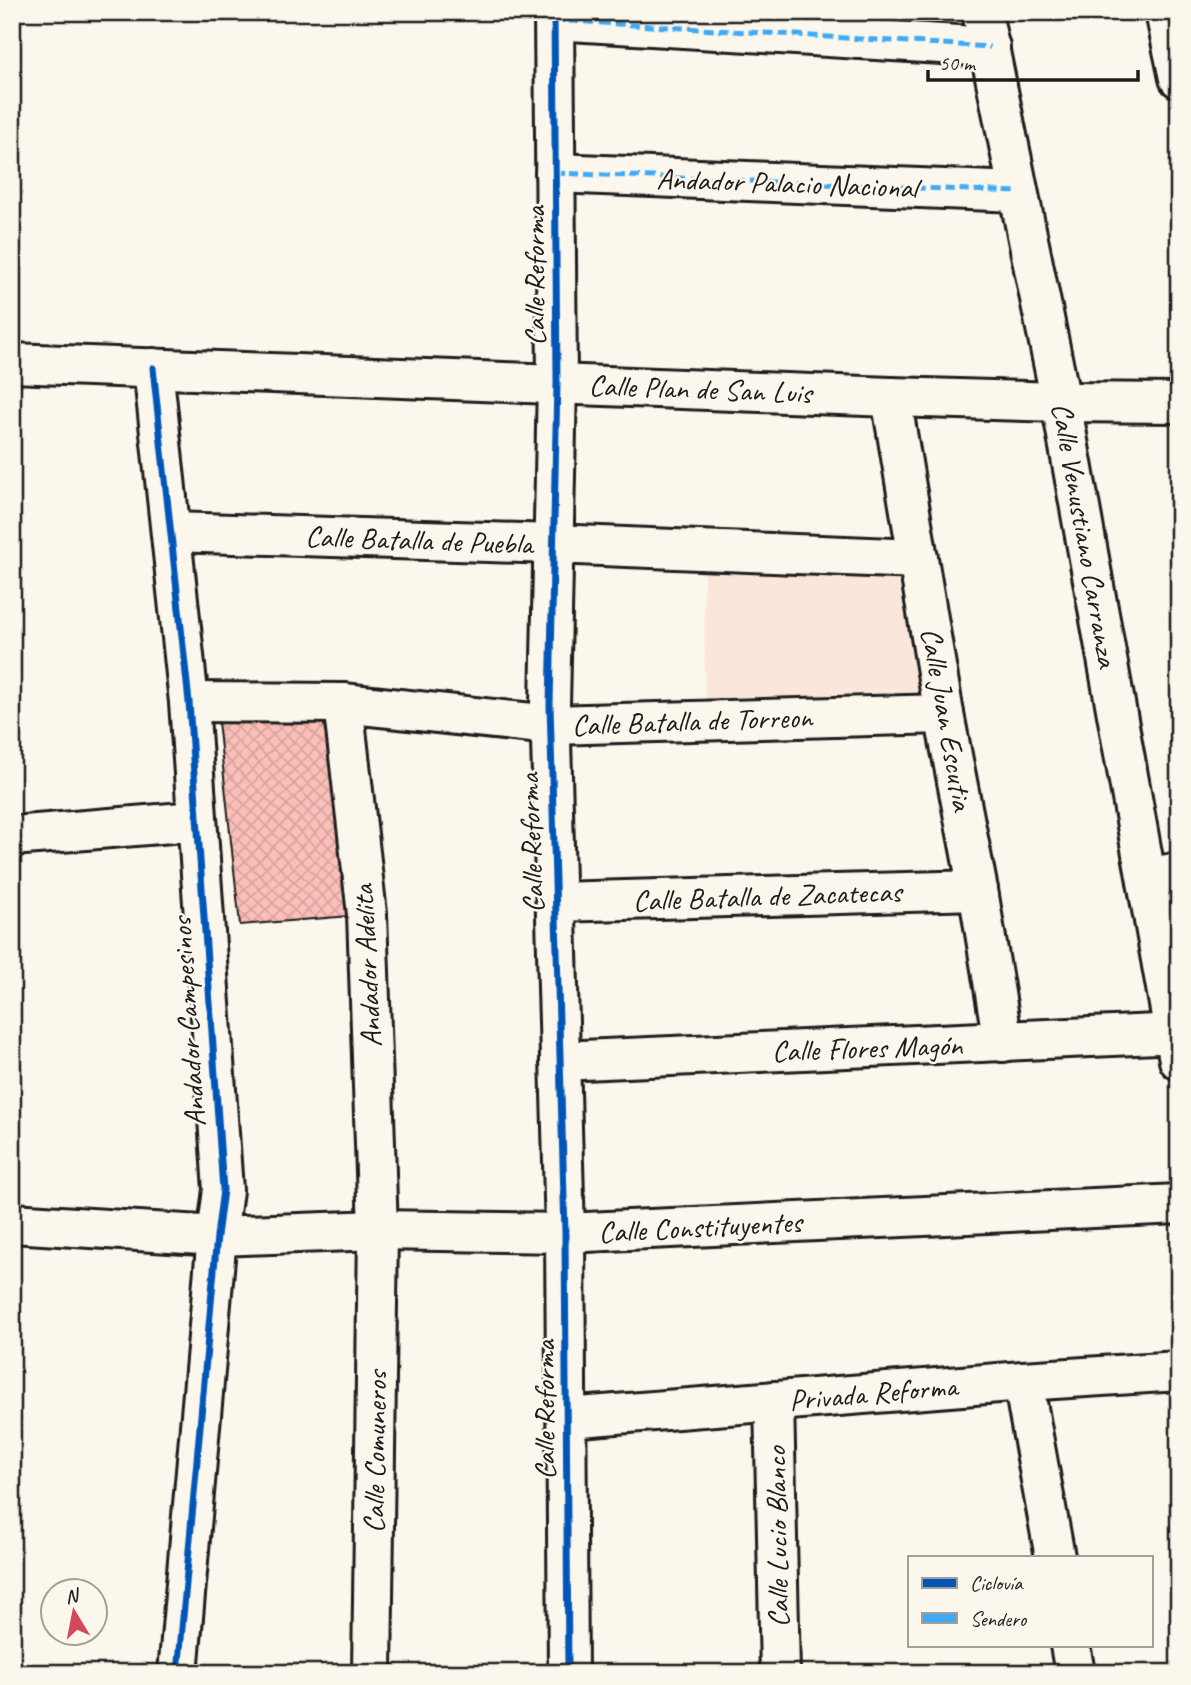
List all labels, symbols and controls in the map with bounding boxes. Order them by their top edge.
scale bar [928,38,1138,82]
text: 50 m [939,50,977,76]
street label: Andador Palacio Nacional [656,159,923,207]
street label: Calle Reforma [515,204,553,346]
street label: Calle Plan de San Luis [588,366,815,412]
street label: Calle Venustiano Carranza [1043,400,1127,672]
street label: Calle Batalla de Puebla [305,517,536,563]
street label: Calle Juan Escutia [912,625,982,815]
street label: Calle Batalla de Torreon [571,698,814,744]
street label: Calle Reforma [510,771,552,913]
street label: Calle Batalla de Zacatecas [632,872,905,920]
street label: Andador Adelita [344,882,390,1048]
street label: Andador Campesinos [162,913,214,1128]
street label: Calle Flores Magón [771,1026,964,1070]
street label: Calle Constituyentes [598,1203,805,1251]
street label: Calle Reforma [525,1338,563,1480]
street label: Privada Reforma [787,1366,961,1419]
street label: Calle Comuneros [355,1368,395,1533]
street label: Calle Lucio Blanco [756,1445,798,1628]
legend [908,1556,1152,1646]
text: Ciclovía [970,1570,1024,1596]
north arrow [38,1576,108,1646]
text: N [63,1583,82,1609]
text: Sendero [970,1606,1028,1632]

